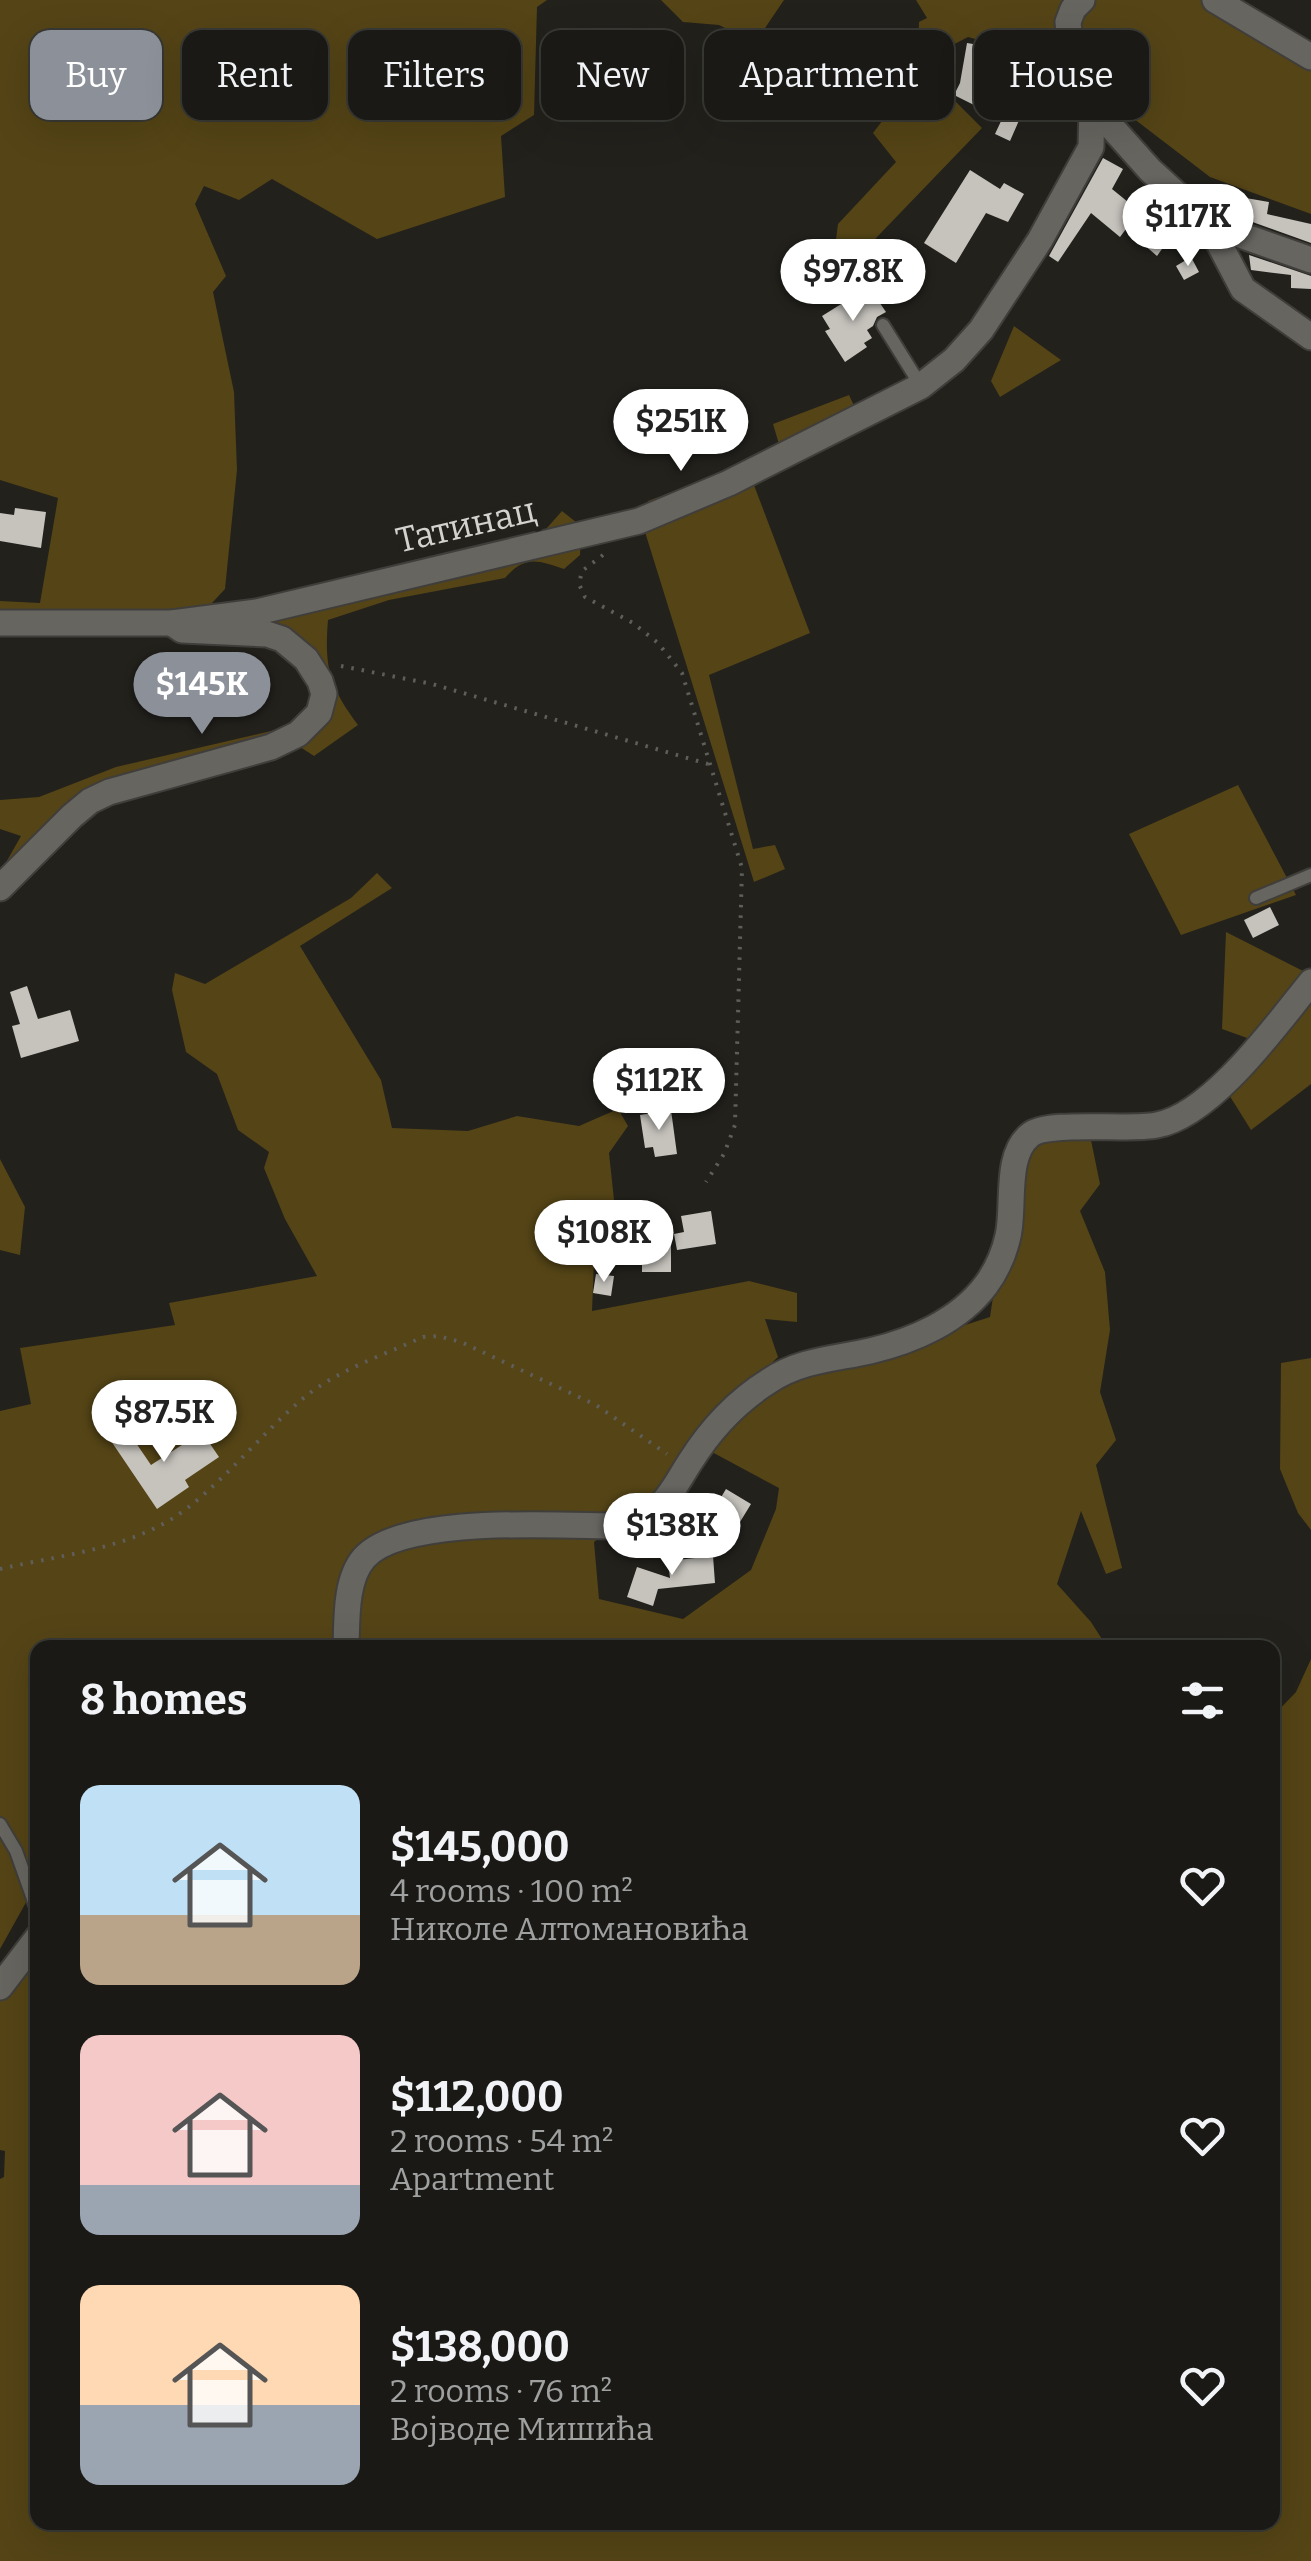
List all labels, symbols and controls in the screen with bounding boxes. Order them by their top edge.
chip: Buy [30,30,162,120]
chip: Rent [182,30,328,120]
chip: Filters [348,30,521,120]
chip: New [541,30,684,120]
chip: Apartment [704,30,954,120]
chip: House [974,30,1149,120]
pin: $117K [1118,184,1258,269]
text: $117K [1145,197,1231,235]
pin: $97.8K [772,239,934,324]
text: $97.8K [803,252,903,290]
pin: $251K [611,389,751,474]
text: $251K [635,402,727,440]
street label: Татинац [392,489,540,561]
pin: $145K [132,652,272,737]
text: $145K [155,665,249,703]
pin: $112K [589,1048,729,1133]
text: $112K [615,1061,703,1099]
pin: $108K [534,1200,674,1285]
text: $108K [557,1213,651,1251]
pin: $87.5K [83,1380,245,1465]
text: $87.5K [114,1393,214,1431]
pin: $138K [602,1493,742,1578]
text: $138K [625,1506,719,1544]
icon: filters [1175,1673,1230,1728]
text: 8 homes [80,1675,248,1725]
text: $145,000 [390,1822,570,1872]
icon: home [160,1825,280,1945]
icon: heart [1175,1858,1230,1913]
text: 4 rooms · 100 m² [390,1872,633,1910]
text: Николе Алтомановића [390,1910,749,1948]
text: $112,000 [390,2072,564,2122]
icon: home [160,2075,280,2195]
icon: heart [1175,2108,1230,2163]
text: 2 rooms · 54 m² [390,2122,613,2160]
text: Apartment [390,2160,554,2198]
text: $138,000 [390,2322,570,2372]
icon: home [160,2325,280,2445]
icon: heart [1175,2358,1230,2413]
text: 2 rooms · 76 m² [390,2372,612,2410]
text: Војводе Мишића [390,2410,653,2448]

